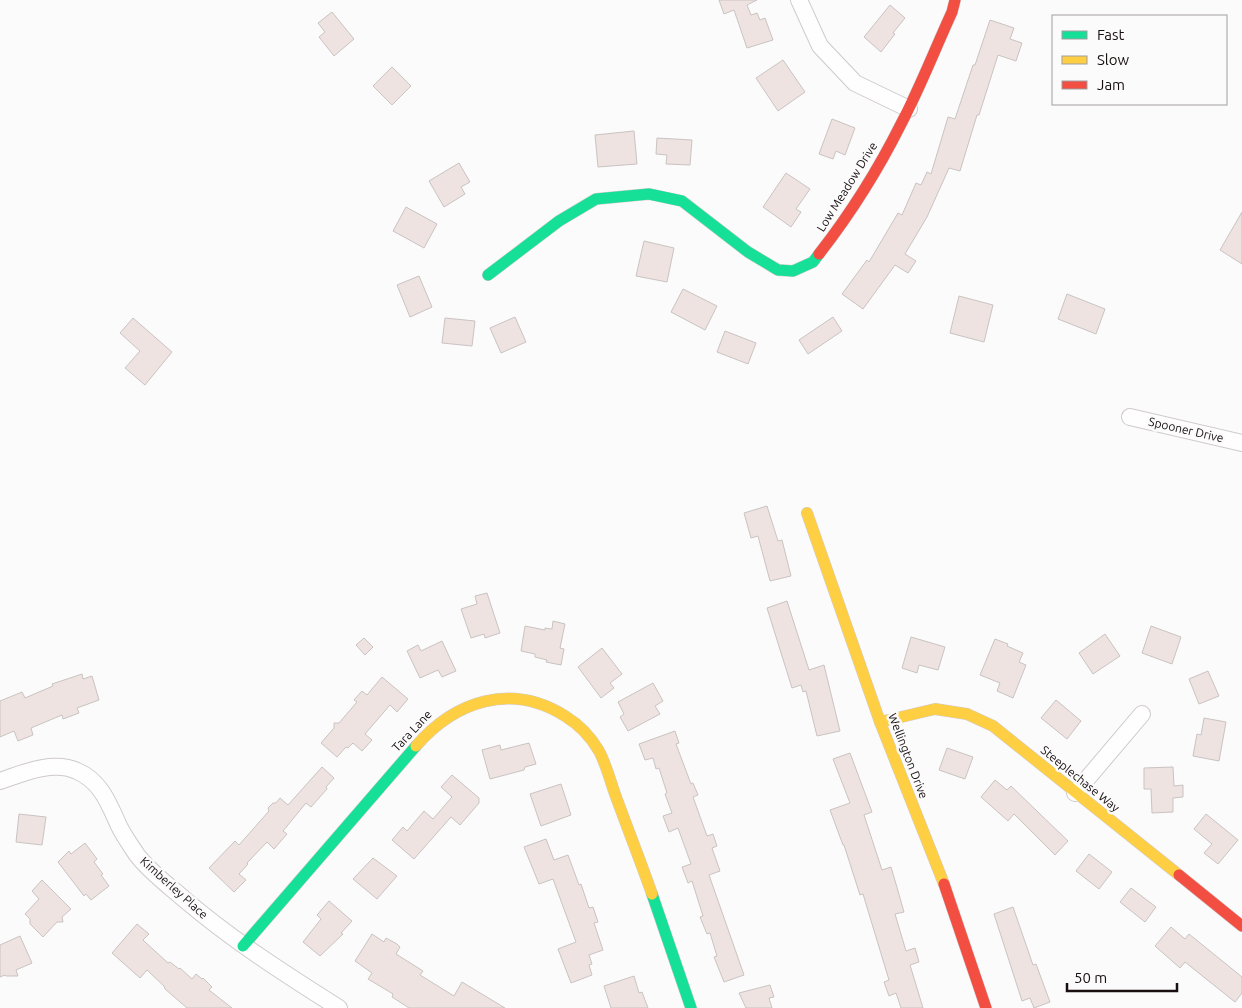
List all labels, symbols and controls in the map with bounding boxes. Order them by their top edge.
legend [1052,15,1227,105]
text: Fast [1097,26,1125,43]
text: Slow [1097,51,1130,68]
text: Jam [1097,76,1125,93]
street label: Low Meadow Drive [814,140,879,234]
street label: Spooner Drive [1147,415,1225,444]
street label: Tara Lane [389,707,434,754]
street label: Wellington Drive [886,711,931,800]
street label: Steeplechase Way [1039,743,1122,814]
street label: Kimberley Place [138,854,211,921]
scale bar [1067,960,1177,992]
text: 50 m [1074,969,1107,986]

